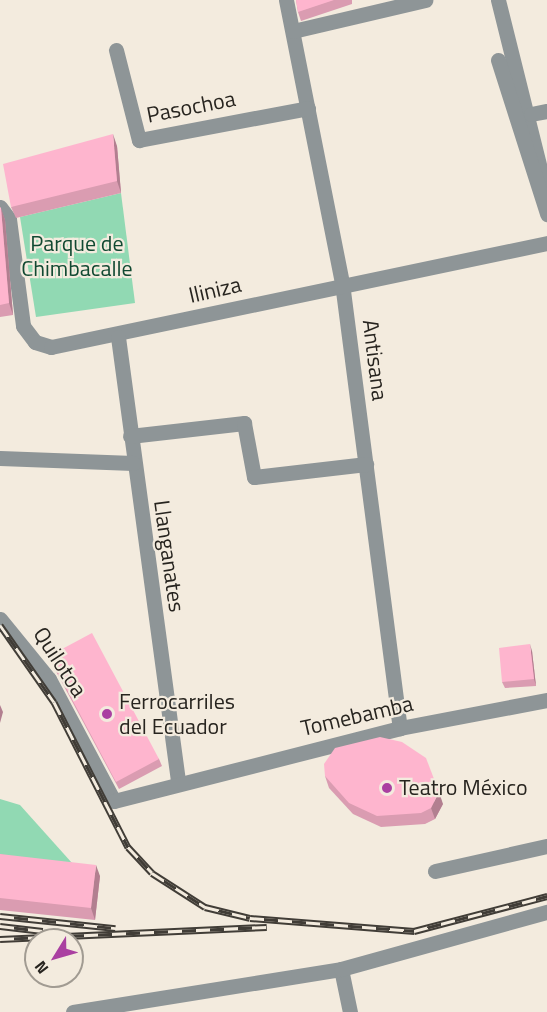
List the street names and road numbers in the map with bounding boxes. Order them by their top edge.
street label: Pasochoa [144,85,238,129]
street label: Iliniza [186,271,244,309]
street label: Antisana [357,318,393,402]
street label: Llanganates [148,498,190,614]
street label: Quilotoa [28,622,92,702]
street label: Tomebamba [298,690,416,742]

